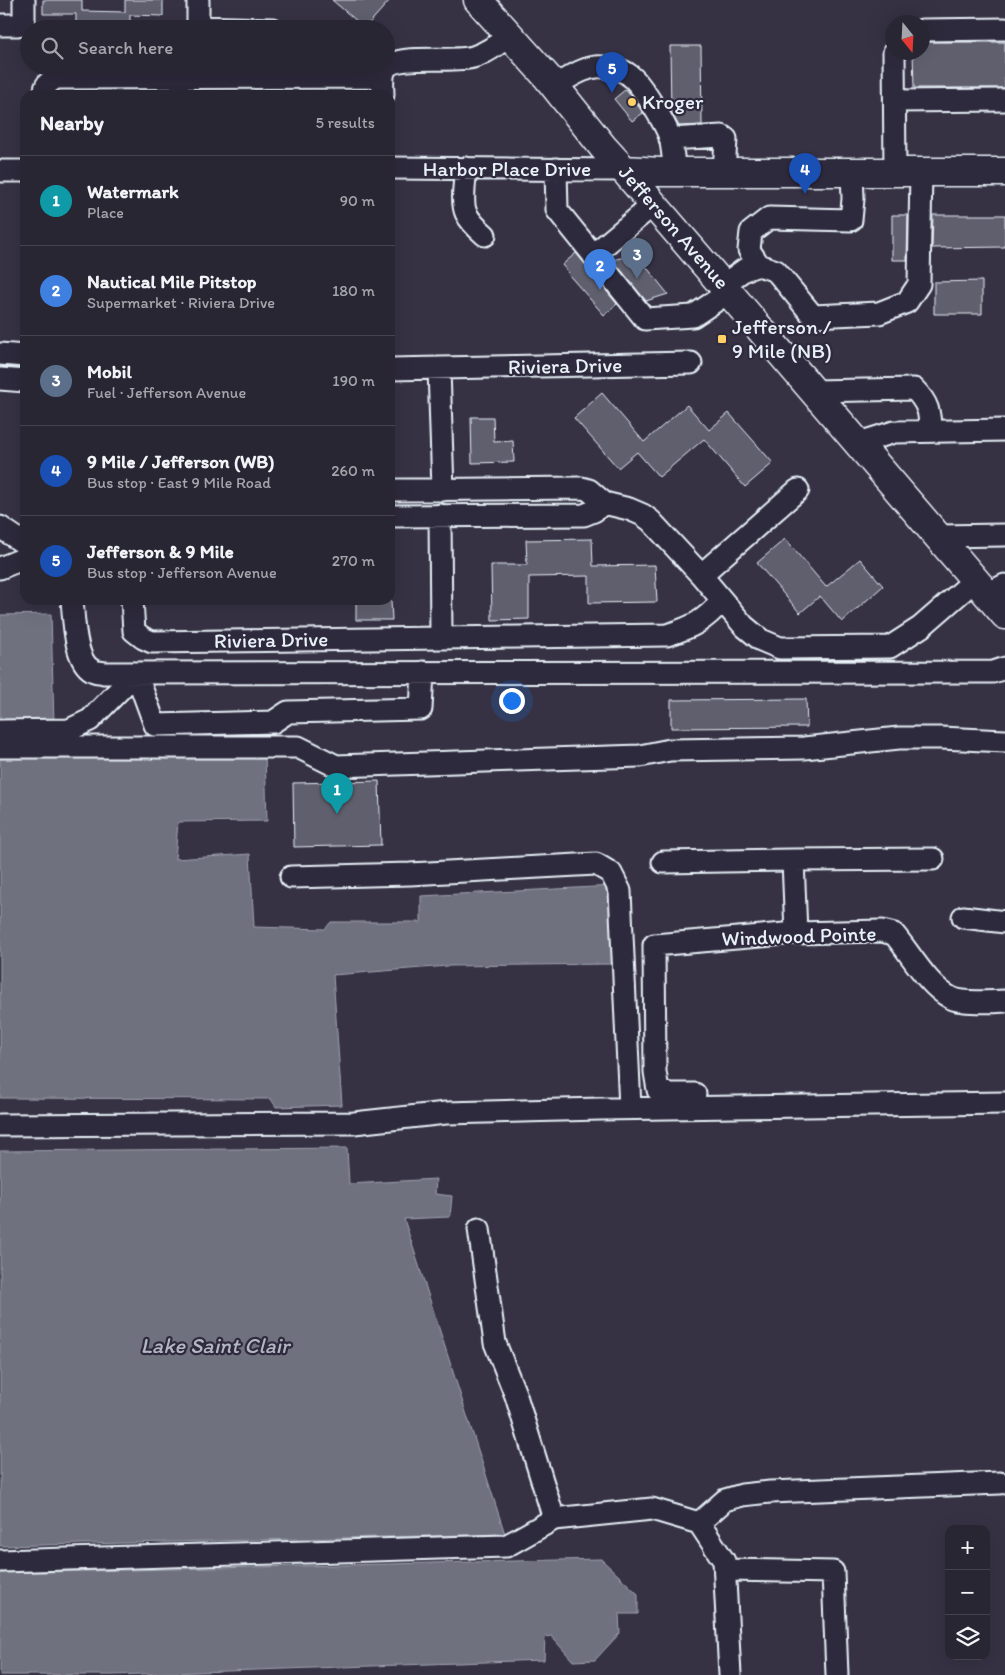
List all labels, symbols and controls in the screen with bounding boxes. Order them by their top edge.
north arrow [885,15,930,60]
search box [20,20,395,75]
icon: search [38,34,66,62]
text: Search here [78,36,173,59]
pin: 5 [596,52,628,93]
place label: Kroger [642,89,704,114]
marker: Kroger [626,96,638,108]
text: Nearby [40,110,104,135]
text: 5 results [315,113,375,132]
pin: 4 [789,153,821,194]
street label: Harbor Place Drive [423,156,591,181]
street label: Jefferson Avenue [614,160,735,294]
text: Watermark [87,180,179,203]
text: 1 [52,191,60,210]
text: 90 m [340,191,375,210]
text: Place [87,203,124,222]
pin: 3 [621,238,653,279]
pin: 2 [584,249,616,290]
text: Nautical Mile Pitstop [87,270,256,293]
text: 2 [52,281,60,300]
text: 180 m [332,281,375,300]
text: Supermarket · Riviera Drive [87,293,275,312]
place label: Jefferson / 9 Mile (NB) [732,314,832,363]
marker: Jefferson / 9 Mile (NB) [716,333,728,345]
street label: Riviera Drive [508,352,622,379]
text: Mobil [87,360,132,383]
text: 3 [52,371,60,390]
text: 190 m [332,371,375,390]
text: Fuel · Jefferson Avenue [87,383,246,402]
text: 9 Mile / Jefferson (WB) [87,450,275,473]
text: 4 [51,461,61,480]
text: 260 m [331,461,375,480]
text: Bus stop · East 9 Mile Road [87,473,271,492]
text: Jefferson & 9 Mile [87,540,234,563]
text: 5 [52,551,60,570]
text: 270 m [332,551,375,570]
text: Bus stop · Jefferson Avenue [87,563,277,582]
street label: Riviera Drive [214,626,328,653]
your location [499,688,525,714]
pin: 1 [321,773,353,814]
street label: Windwood Pointe [721,920,877,951]
water label: Lake Saint Clair [141,1332,292,1359]
map controls [945,1525,990,1660]
button: + [945,1525,990,1570]
button: − [945,1570,990,1615]
button: layers [945,1615,990,1660]

